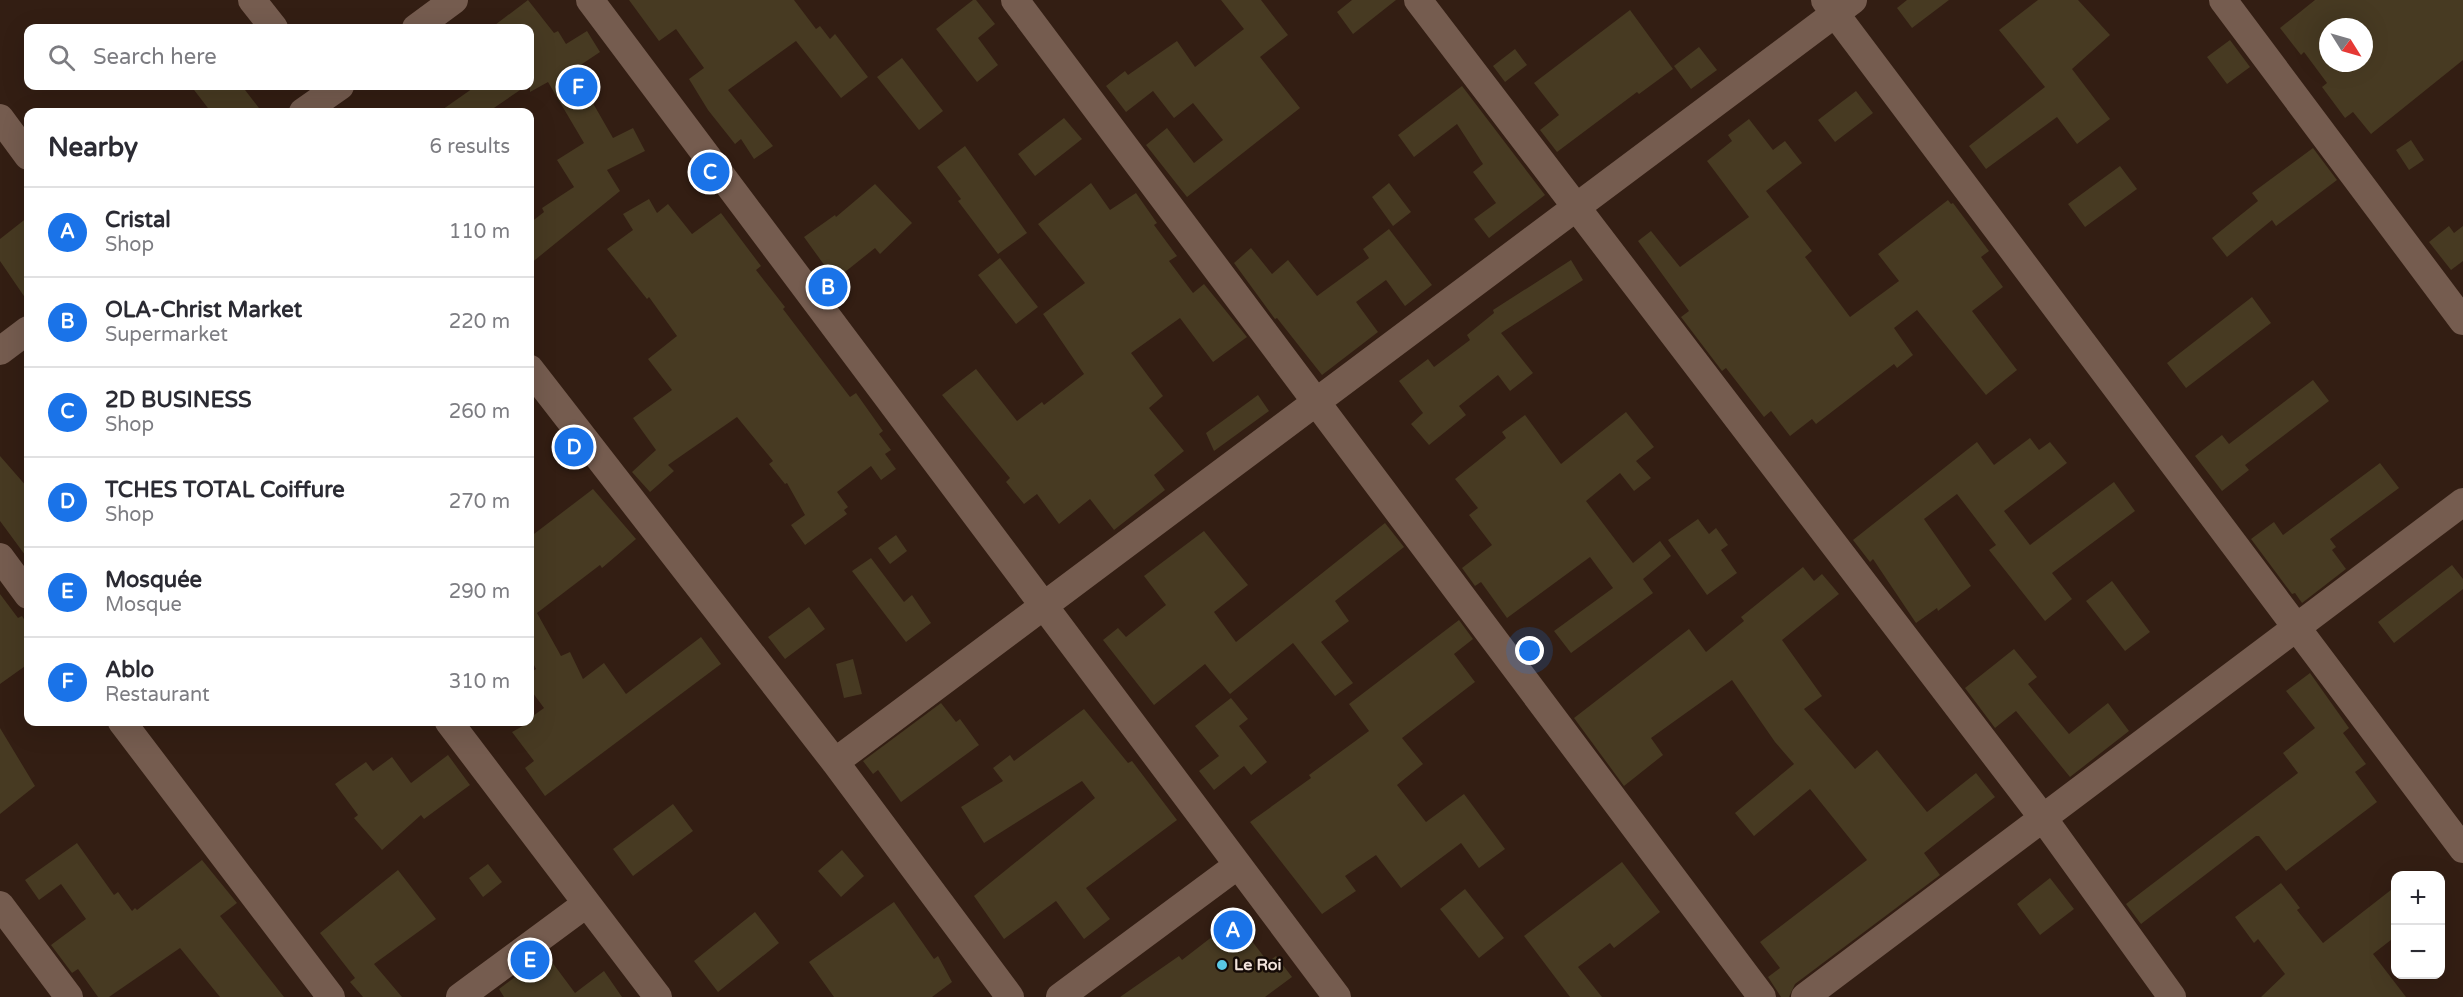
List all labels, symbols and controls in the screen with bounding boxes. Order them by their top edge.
north arrow [2319,18,2373,72]
search box [24,24,534,90]
icon: search [45,41,78,74]
text: Search here [93,44,217,70]
pin: F [558,64,598,110]
text: Nearby [48,132,138,163]
text: 6 results [430,135,510,159]
pin: C [690,150,730,195]
text: Cristal [105,207,171,233]
text: A [60,220,75,244]
text: 110 m [449,220,510,244]
text: Shop [105,233,154,257]
pin: B [808,264,848,310]
text: OLA-Christ Market [105,297,302,323]
text: B [61,310,74,334]
text: 220 m [449,310,510,334]
text: Supermarket [105,323,228,347]
text: 2D BUSINESS [105,387,252,413]
text: C [61,400,74,424]
text: 260 m [449,400,510,424]
text: Shop [105,413,154,437]
pin: D [554,424,594,470]
text: TCHES TOTAL Coiffure [105,477,345,503]
text: D [60,490,75,514]
text: 270 m [449,490,510,514]
text: Shop [105,503,154,527]
text: Mosquée [105,567,202,593]
text: E [61,580,74,604]
text: 290 m [449,580,510,604]
text: Mosque [105,593,182,617]
your location [1515,636,1544,665]
text: Ablo [105,657,154,683]
text: F [61,670,74,694]
text: 310 m [449,670,510,694]
text: Restaurant [105,683,210,707]
map controls [2391,871,2445,979]
button: + [2391,871,2445,925]
pin: A [1214,908,1252,952]
button: − [2391,925,2445,979]
pin: E [510,938,550,982]
place label: Le Roi [1234,955,1282,975]
marker: Le Roi [1215,958,1229,972]

